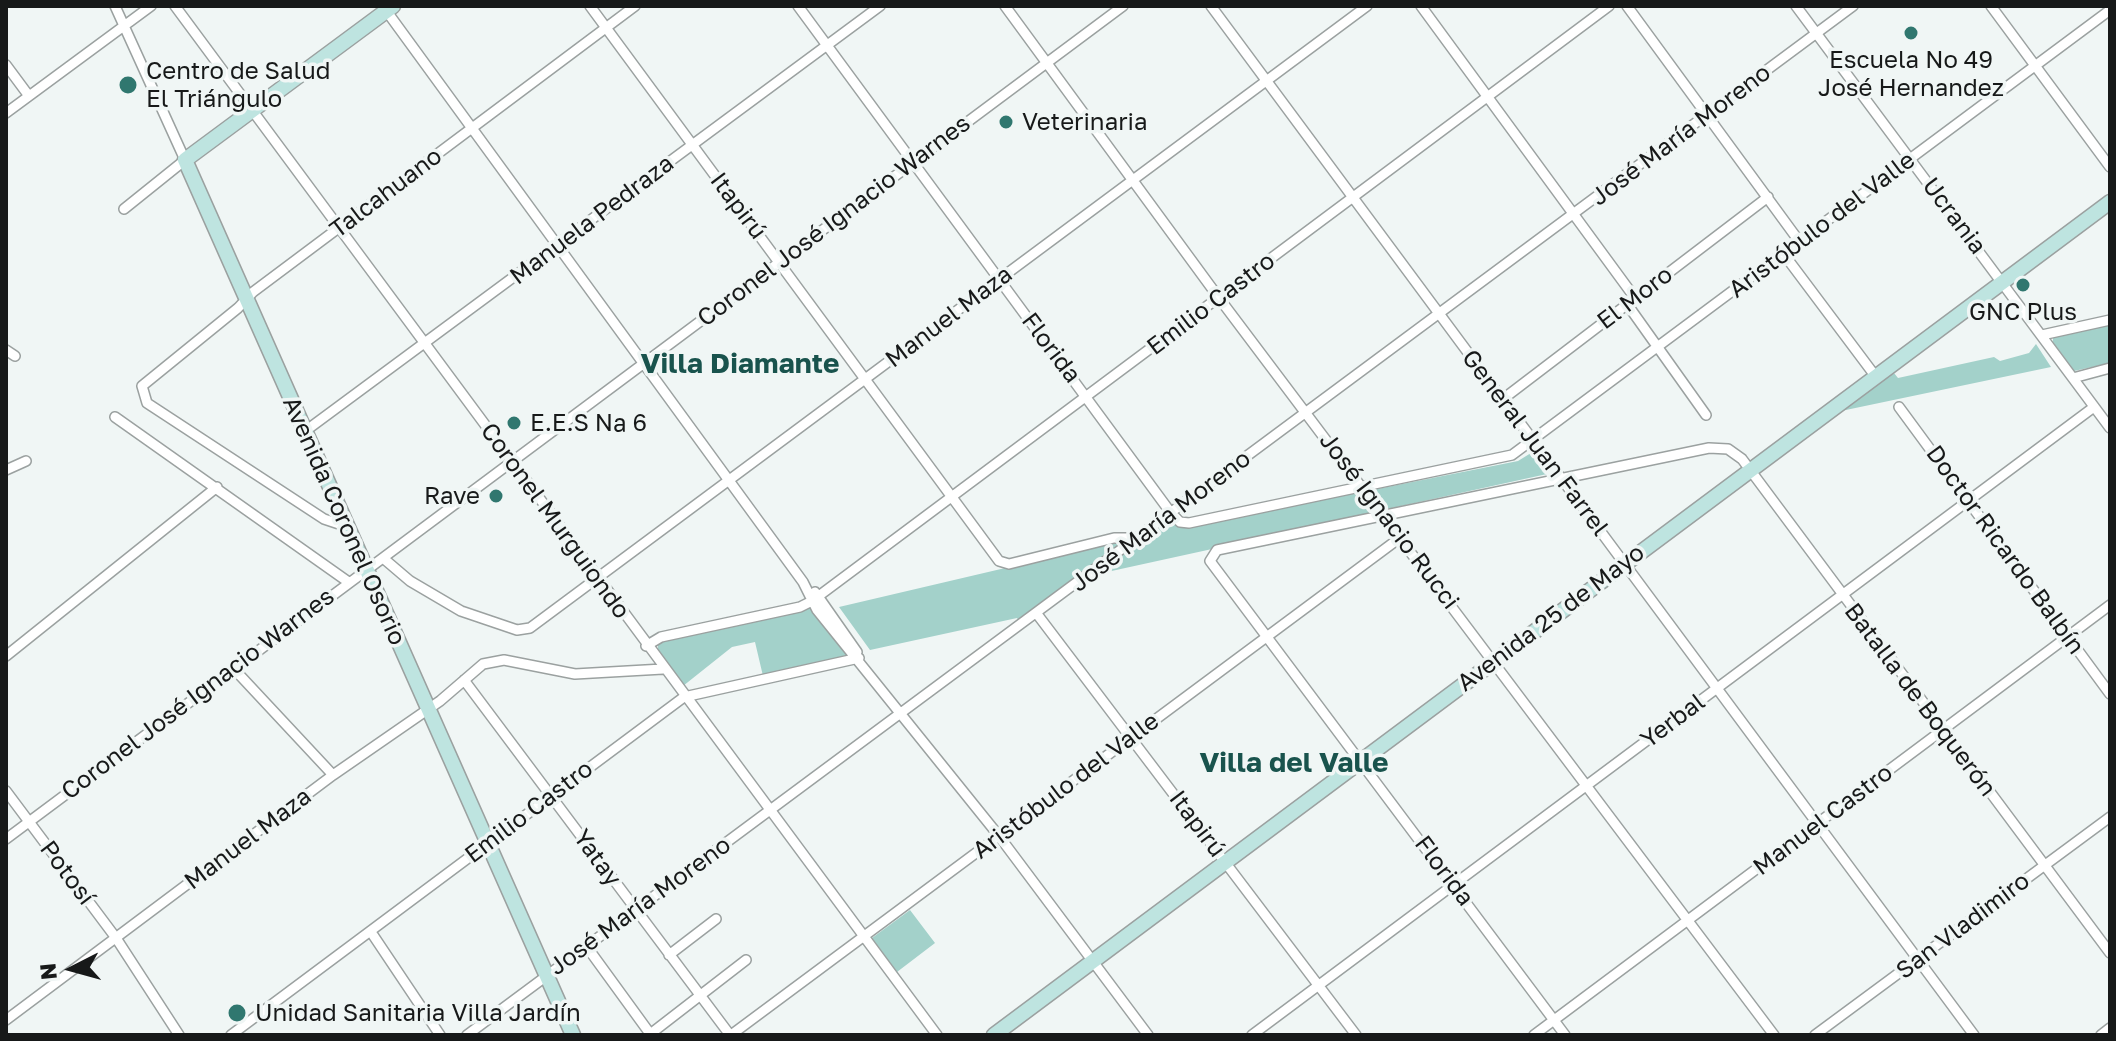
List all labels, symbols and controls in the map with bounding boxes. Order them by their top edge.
marker: Escuela No 49 José Hernandez [1902,24,1920,42]
place label: Escuela No 49 José Hernandez [1818,46,2004,102]
place label: Centro de Salud El Triángulo [146,57,330,113]
street label: José María Moreno [1586,58,1776,212]
marker: Centro de Salud El Triángulo [117,74,139,96]
place label: Veterinaria [1022,108,1148,136]
street label: Coronel José Ignacio Warnes [692,109,976,333]
marker: Veterinaria [997,113,1015,131]
street label: Talcahuano [324,142,448,244]
street label: Aristóbulo del Valle [1723,146,1921,304]
street label: Manuela Pedraza [505,149,679,291]
street label: Itapirú [704,167,772,245]
street label: Ucrania [1916,172,1992,260]
street label: Emilio Castro [1141,247,1281,361]
street label: Manuel Maza [880,260,1018,374]
street label: El Moro [1592,260,1678,336]
marker: GNC Plus [2014,276,2032,294]
place label: GNC Plus [1969,298,2077,326]
street label: Florida [1015,307,1087,389]
street label: General Juan Farrel [1456,344,1614,542]
district label: Villa Diamante [641,347,839,381]
street label: Avenida Coronel Osorio [276,392,412,650]
place label: E.E.S Nª 6 [530,409,647,437]
marker: E.E.S Nª 6 [505,414,523,432]
street label: Coronel Murguiondo [474,418,636,624]
street label: José Ignacio Rucci [1313,427,1465,615]
street label: Doctor Ricardo Balbín [1920,440,2090,660]
street label: José María Moreno [1066,444,1256,598]
place label: Rave [424,482,480,510]
marker: Rave [487,487,505,505]
street label: Avenida 25 de Mayo [1452,538,1650,698]
street label: Coronel José Ignacio Warnes [56,582,340,806]
street label: Batalla de Boquerón [1838,598,2002,802]
street label: Yerbal [1635,688,1711,754]
street label: Aristóbulo del Valle [967,707,1165,865]
district label: Villa del Valle [1199,746,1389,780]
street label: Emilio Castro [459,755,599,869]
street label: Manuel Castro [1748,758,1898,882]
street label: Manuel Maza [179,782,317,896]
street label: Itapirú [1163,785,1231,863]
street label: Yatay [567,824,627,892]
street label: Florida [1408,830,1480,912]
street label: José María Moreno [544,831,736,981]
street label: Potosí [34,835,100,911]
street label: San Vladimiro [1891,867,2035,985]
north arrow [32,929,112,1009]
text: N [33,962,62,981]
place label: Unidad Sanitaria Villa Jardín [255,999,581,1027]
marker: Unidad Sanitaria Villa Jardín [226,1002,248,1024]

